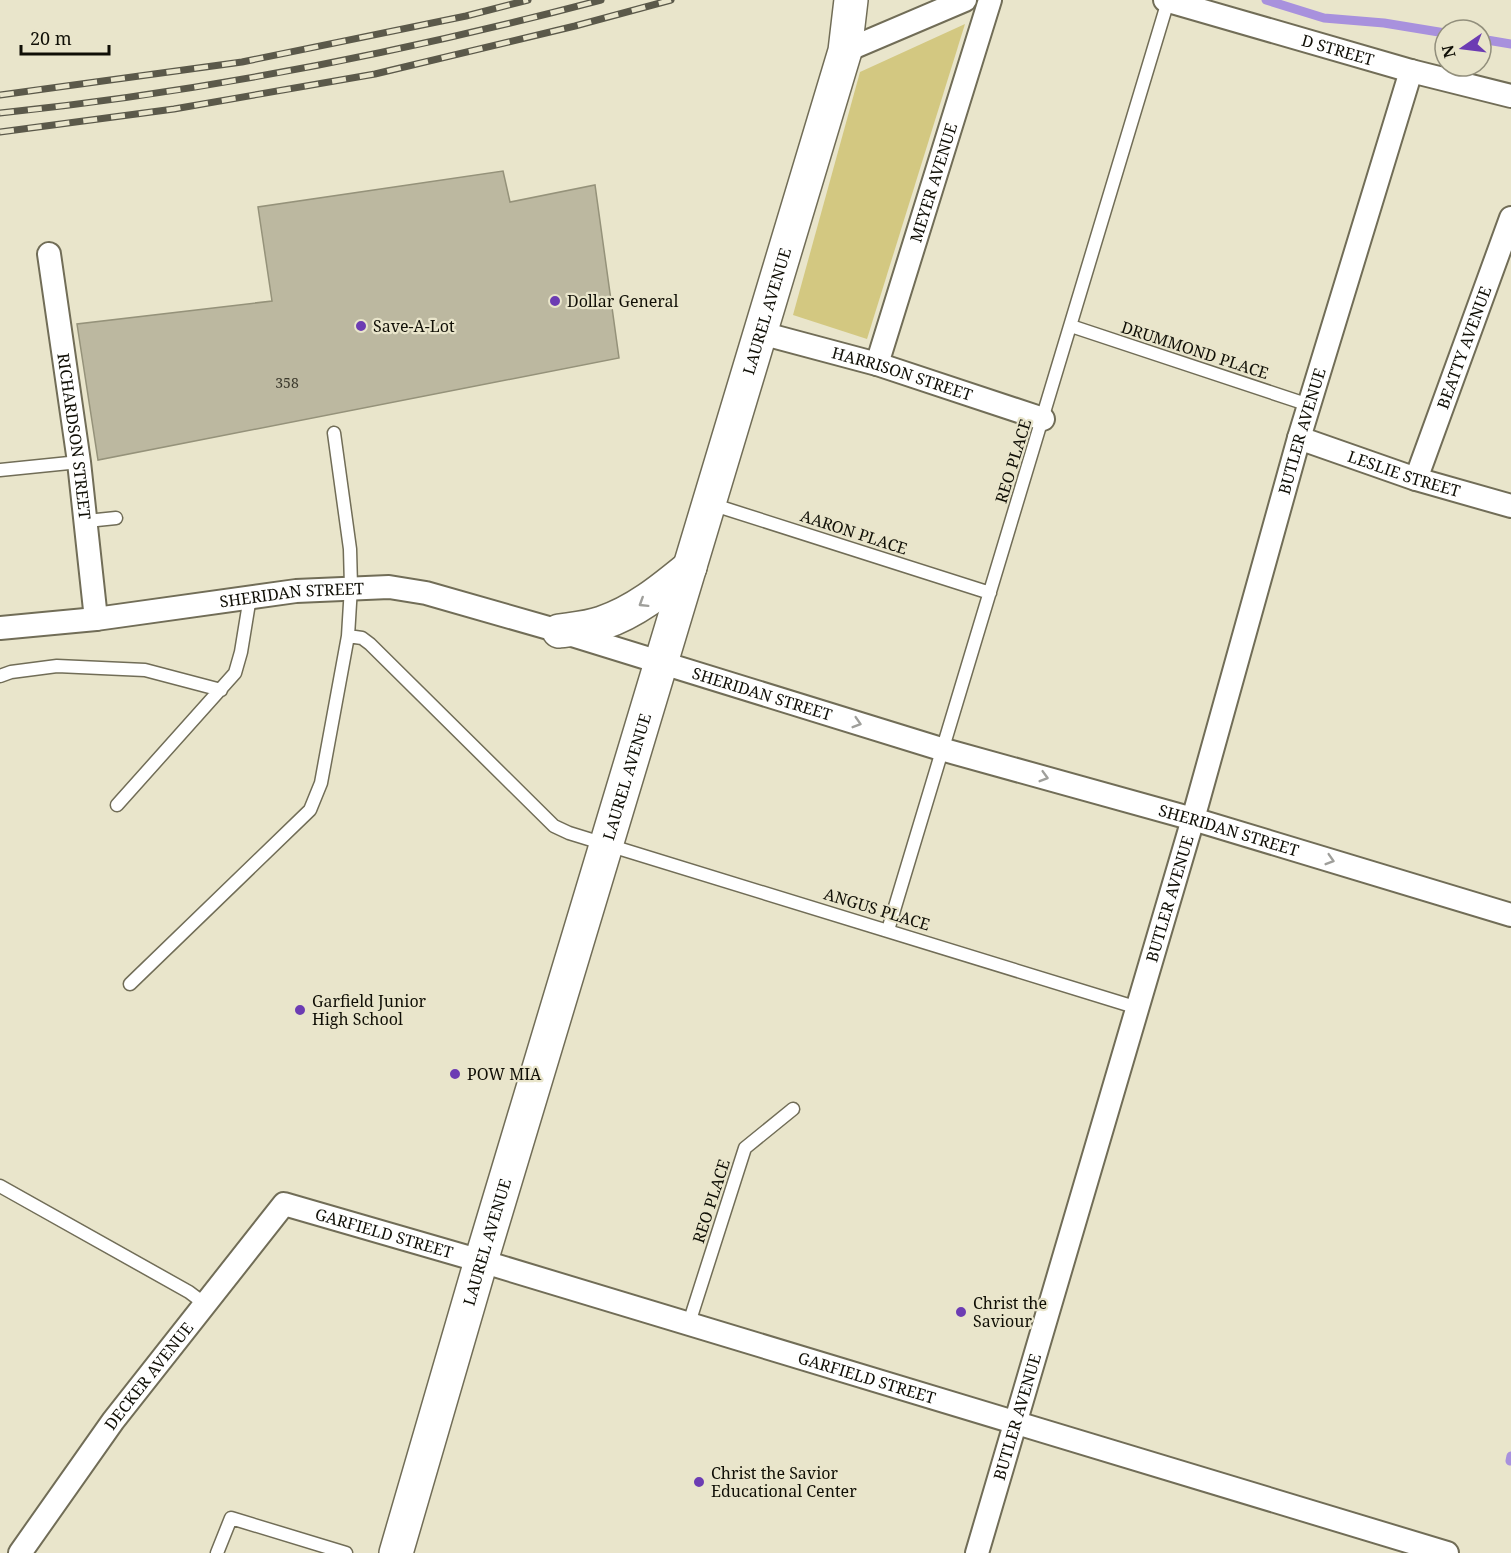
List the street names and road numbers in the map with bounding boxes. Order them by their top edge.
street label: D STREET [1299,29,1377,71]
street label: MEYER AVENUE [904,120,962,245]
street label: LAUREL AVENUE [737,245,796,377]
street label: BEATTY AVENUE [1431,283,1496,412]
street label: DRUMMOND PLACE [1119,316,1272,384]
street label: HARRISON STREET [830,341,976,406]
street label: RICHARDSON STREET [52,352,96,521]
street label: BUTLER AVENUE [1273,365,1331,497]
street label: REO PLACE [990,416,1036,506]
street label: LESLIE STREET [1345,445,1463,502]
street label: AARON PLACE [798,504,910,560]
street label: SHERIDAN STREET [218,577,365,613]
street label: SHERIDAN STREET [690,662,835,726]
street label: LAUREL AVENUE [597,710,656,843]
street label: SHERIDAN STREET [1156,799,1302,861]
street label: BUTLER AVENUE [1141,833,1199,965]
street label: ANGUS PLACE [821,882,933,936]
street label: REO PLACE [687,1156,735,1246]
street label: LAUREL AVENUE [458,1176,516,1308]
street label: GARFIELD STREET [313,1203,456,1263]
street label: DECKER AVENUE [99,1317,198,1434]
street label: GARFIELD STREET [795,1346,939,1409]
street label: BUTLER AVENUE [988,1351,1046,1483]

